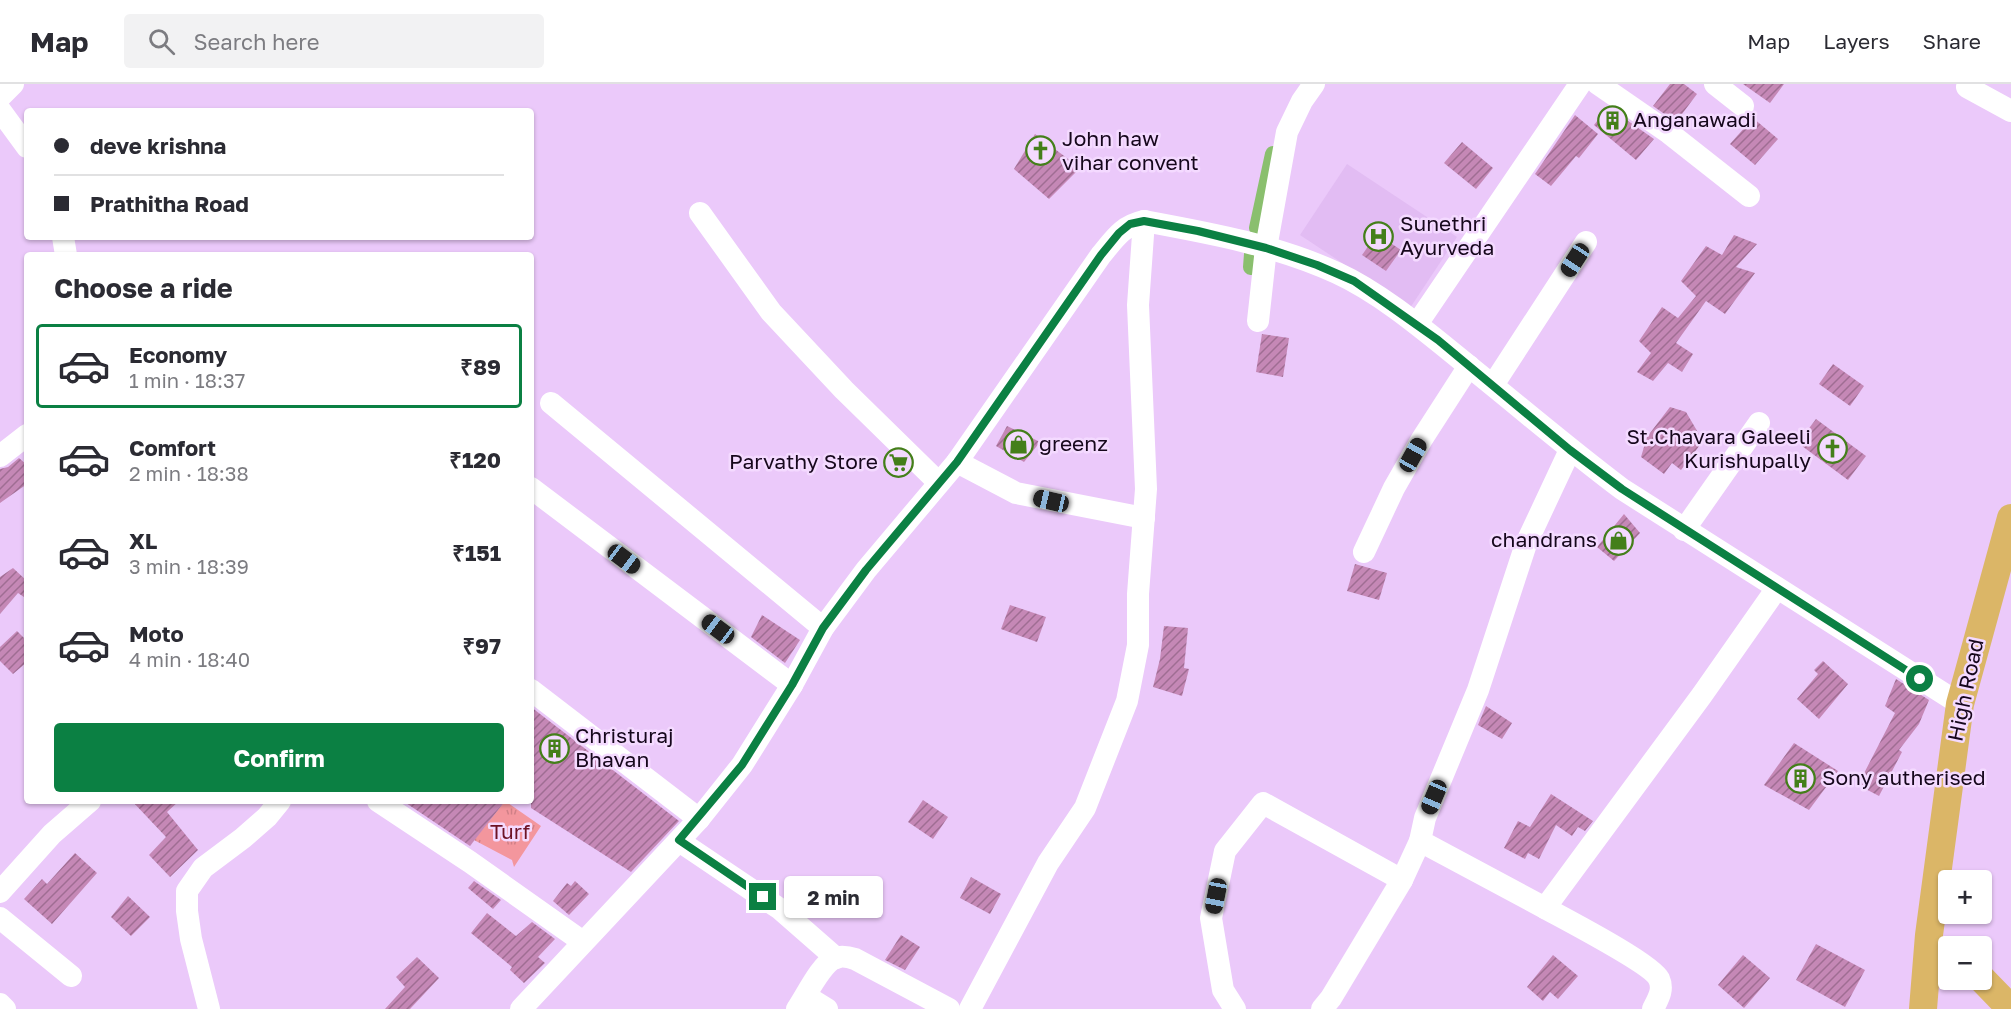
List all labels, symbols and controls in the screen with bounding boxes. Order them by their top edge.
search box [124,14,544,68]
text: Map [30,25,88,58]
icon: search [145,25,178,58]
text: Search here [193,28,319,55]
text: Map [1747,28,1790,54]
text: Layers [1823,28,1890,54]
text: Share [1923,28,1981,54]
building icon: Anganawadi [1596,104,1628,136]
place label: Anganawadi [1633,106,1756,132]
place label: John haw vihar convent [1062,125,1199,175]
text: deve krishna [90,132,226,159]
church icon: John haw vihar convent [1025,135,1057,167]
text: Prathitha Road [90,190,249,217]
place label: Sunethri Ayurveda [1400,210,1494,260]
hospital icon: Sunethri Ayurveda [1363,220,1395,252]
car [1558,240,1592,280]
text: Choose a ride [54,272,233,304]
icon: car [57,339,111,393]
text: Economy [129,341,227,368]
text: ₹89 [460,353,501,380]
text: 1 min · 18:37 [129,368,245,392]
place label: St.Chavara Galeeli Kurishupally [1626,423,1811,473]
shop icon: greenz [1002,428,1034,460]
place label: greenz [1039,430,1108,456]
icon: car [57,432,111,486]
church icon: St.Chavara Galeeli Kurishupally [1816,433,1848,465]
text: Comfort [129,434,216,461]
car [1396,435,1430,475]
text: ₹120 [449,446,501,473]
supermarket icon: Parvathy Store [883,446,915,478]
place label: Parvathy Store [729,448,878,474]
text: 2 min · 18:38 [129,461,249,485]
car [1031,488,1071,514]
shop icon: chandrans [1602,524,1634,556]
icon: car [57,525,111,579]
place label: chandrans [1491,526,1597,552]
text: XL [129,527,157,554]
text: ₹151 [452,539,501,566]
car [604,541,644,577]
text: 3 min · 18:39 [129,554,249,578]
car [698,611,738,647]
icon: car [57,618,111,672]
text: Moto [129,620,184,647]
text: ₹97 [462,632,501,659]
street label: High Road [1941,636,1989,743]
text: 4 min · 18:40 [129,647,250,671]
route start [1906,665,1933,692]
place label: Christuraj Bhavan [575,722,674,772]
button: Confirm [54,723,504,792]
building icon: Christuraj Bhavan [538,732,570,764]
building icon: Sony autherised [1785,762,1817,794]
place label: Sony autherised [1822,764,1986,790]
car [1419,777,1449,817]
park label: Turf [490,818,530,844]
map controls [1938,870,1992,990]
button: + [1938,870,1992,924]
callout: 2 min [784,876,883,918]
car [1204,877,1228,915]
route end [749,883,776,910]
text: 2 min [807,885,860,909]
button: − [1938,936,1992,990]

